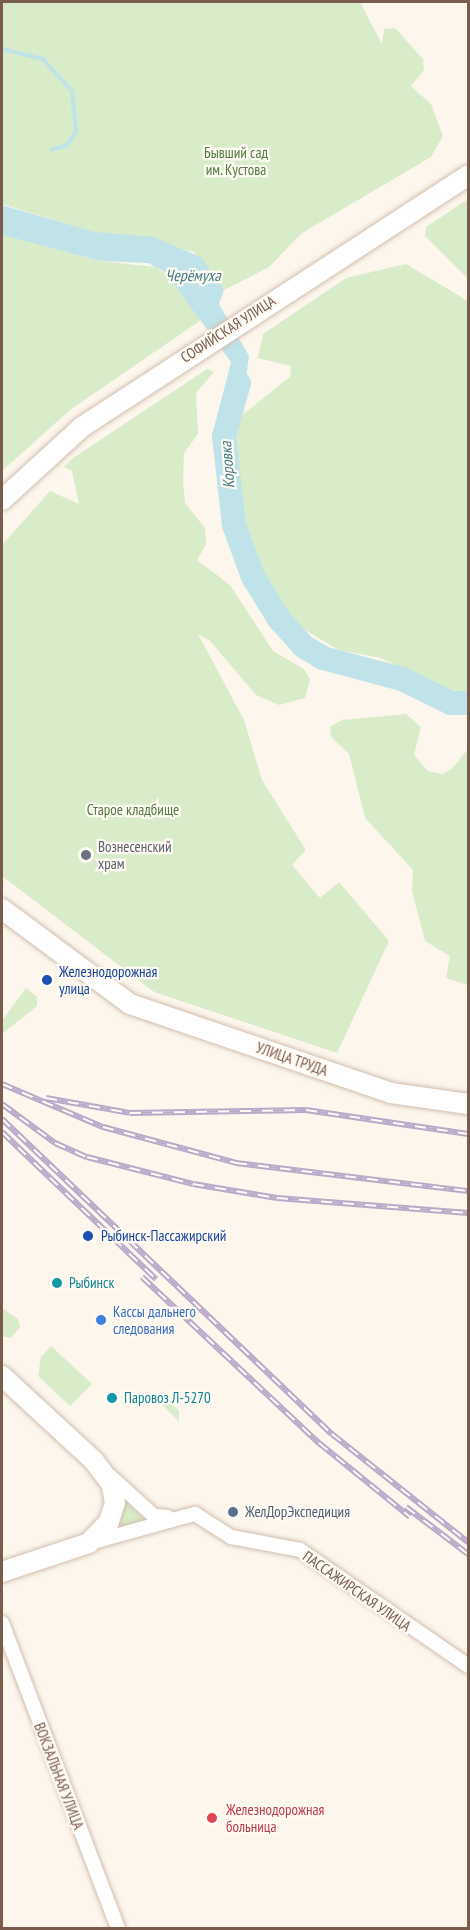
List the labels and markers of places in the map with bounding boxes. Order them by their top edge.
place label: Вознесенский храм [98,837,171,872]
marker: Вознесенский храм [79,848,93,862]
place label: Железнодорожная улица [59,962,157,997]
marker: Железнодорожная улица [40,973,54,987]
marker: Рыбинск-Пассажирский [79,1227,97,1245]
place label: Рыбинск-Пассажирский [101,1227,226,1245]
place label: Рыбинск [69,1274,114,1292]
marker: Рыбинск [50,1276,64,1290]
place label: Кассы дальнего следования [113,1302,196,1337]
marker: Кассы дальнего следования [94,1313,108,1327]
place label: Паровоз Л-5270 [124,1389,211,1407]
marker: Паровоз Л-5270 [105,1391,119,1405]
place label: ЖелДорЭкспедиция [245,1503,350,1521]
marker: ЖелДорЭкспедиция [226,1505,240,1519]
place label: Железнодорожная больница [226,1800,324,1835]
marker: Железнодорожная больница [203,1809,221,1827]

